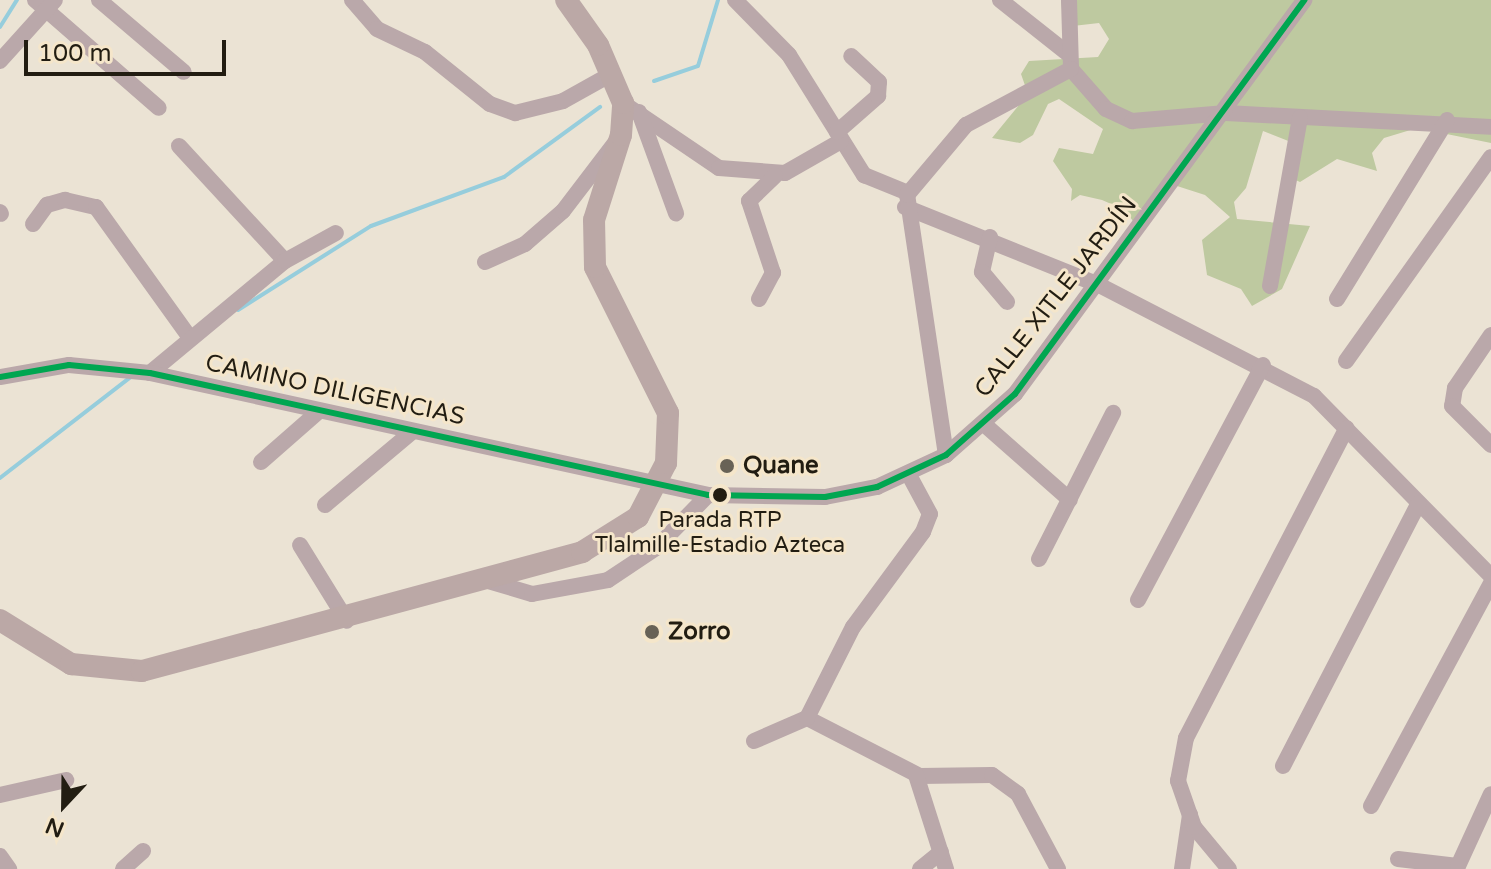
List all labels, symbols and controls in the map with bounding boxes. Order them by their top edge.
scale bar [28,24,230,74]
text: 100 m [38,39,112,68]
street label: CALLE XITLE JARDÍN [969,191,1143,403]
street label: CAMINO DILIGENCIAS [203,348,467,432]
place label: Quane [743,452,819,480]
marker: Quane [718,457,736,475]
marker: Parada RTP Tlalmille-Estadio Azteca [712,487,728,503]
place label: Parada RTP Tlalmille-Estadio Azteca [595,507,845,558]
place label: Zorro [668,618,731,646]
marker: Zorro [643,623,661,641]
north arrow [24,765,104,845]
text: N [42,812,68,843]

